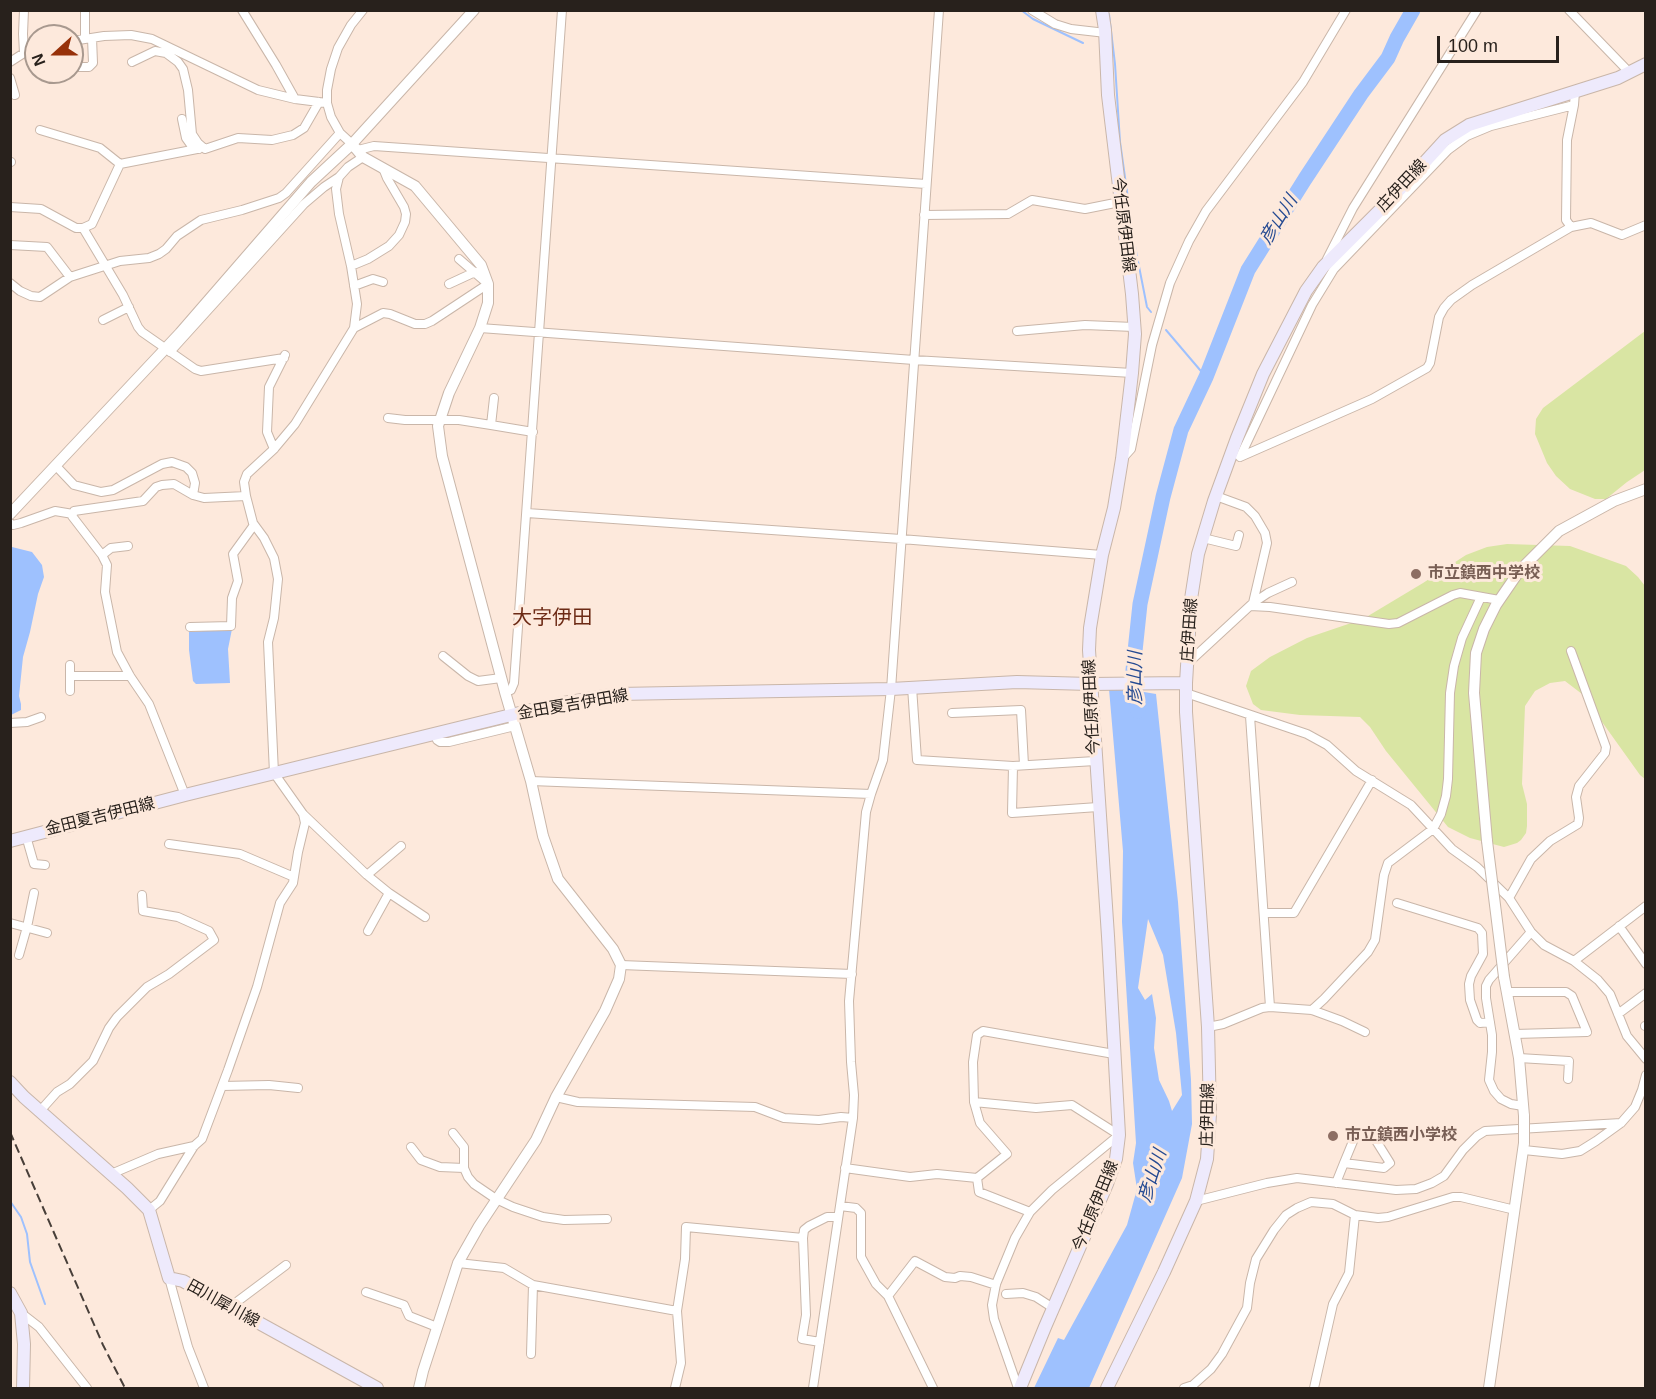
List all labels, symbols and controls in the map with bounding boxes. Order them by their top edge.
north arrow [24,24,84,84]
scale bar [1440,24,1562,62]
text: 100 m [1448,36,1498,56]
text: N [29,51,49,68]
street label: 庄伊田線 [1373,156,1431,216]
street label: 今任原伊田線 [1108,176,1138,274]
water label: 彦山川 [1256,191,1302,249]
place label: 市立鎮西中学校 [1428,564,1540,584]
marker: 市立鎮西中学校 [1409,567,1423,581]
street label: 庄伊田線 [1178,597,1202,663]
district label: 大字伊田 [512,606,592,630]
water label: 彦山川 [1125,651,1147,705]
street label: 今任原伊田線 [1080,659,1104,755]
street label: 金田夏吉伊田線 [516,686,630,724]
street label: 金田夏吉伊田線 [43,794,157,840]
street label: 庄伊田線 [1198,1083,1218,1147]
place label: 市立鎮西小学校 [1345,1126,1457,1146]
marker: 市立鎮西小学校 [1326,1129,1340,1143]
water label: 彦山川 [1134,1147,1172,1205]
street label: 今任原伊田線 [1069,1158,1123,1254]
street label: 田川犀川線 [183,1276,263,1332]

